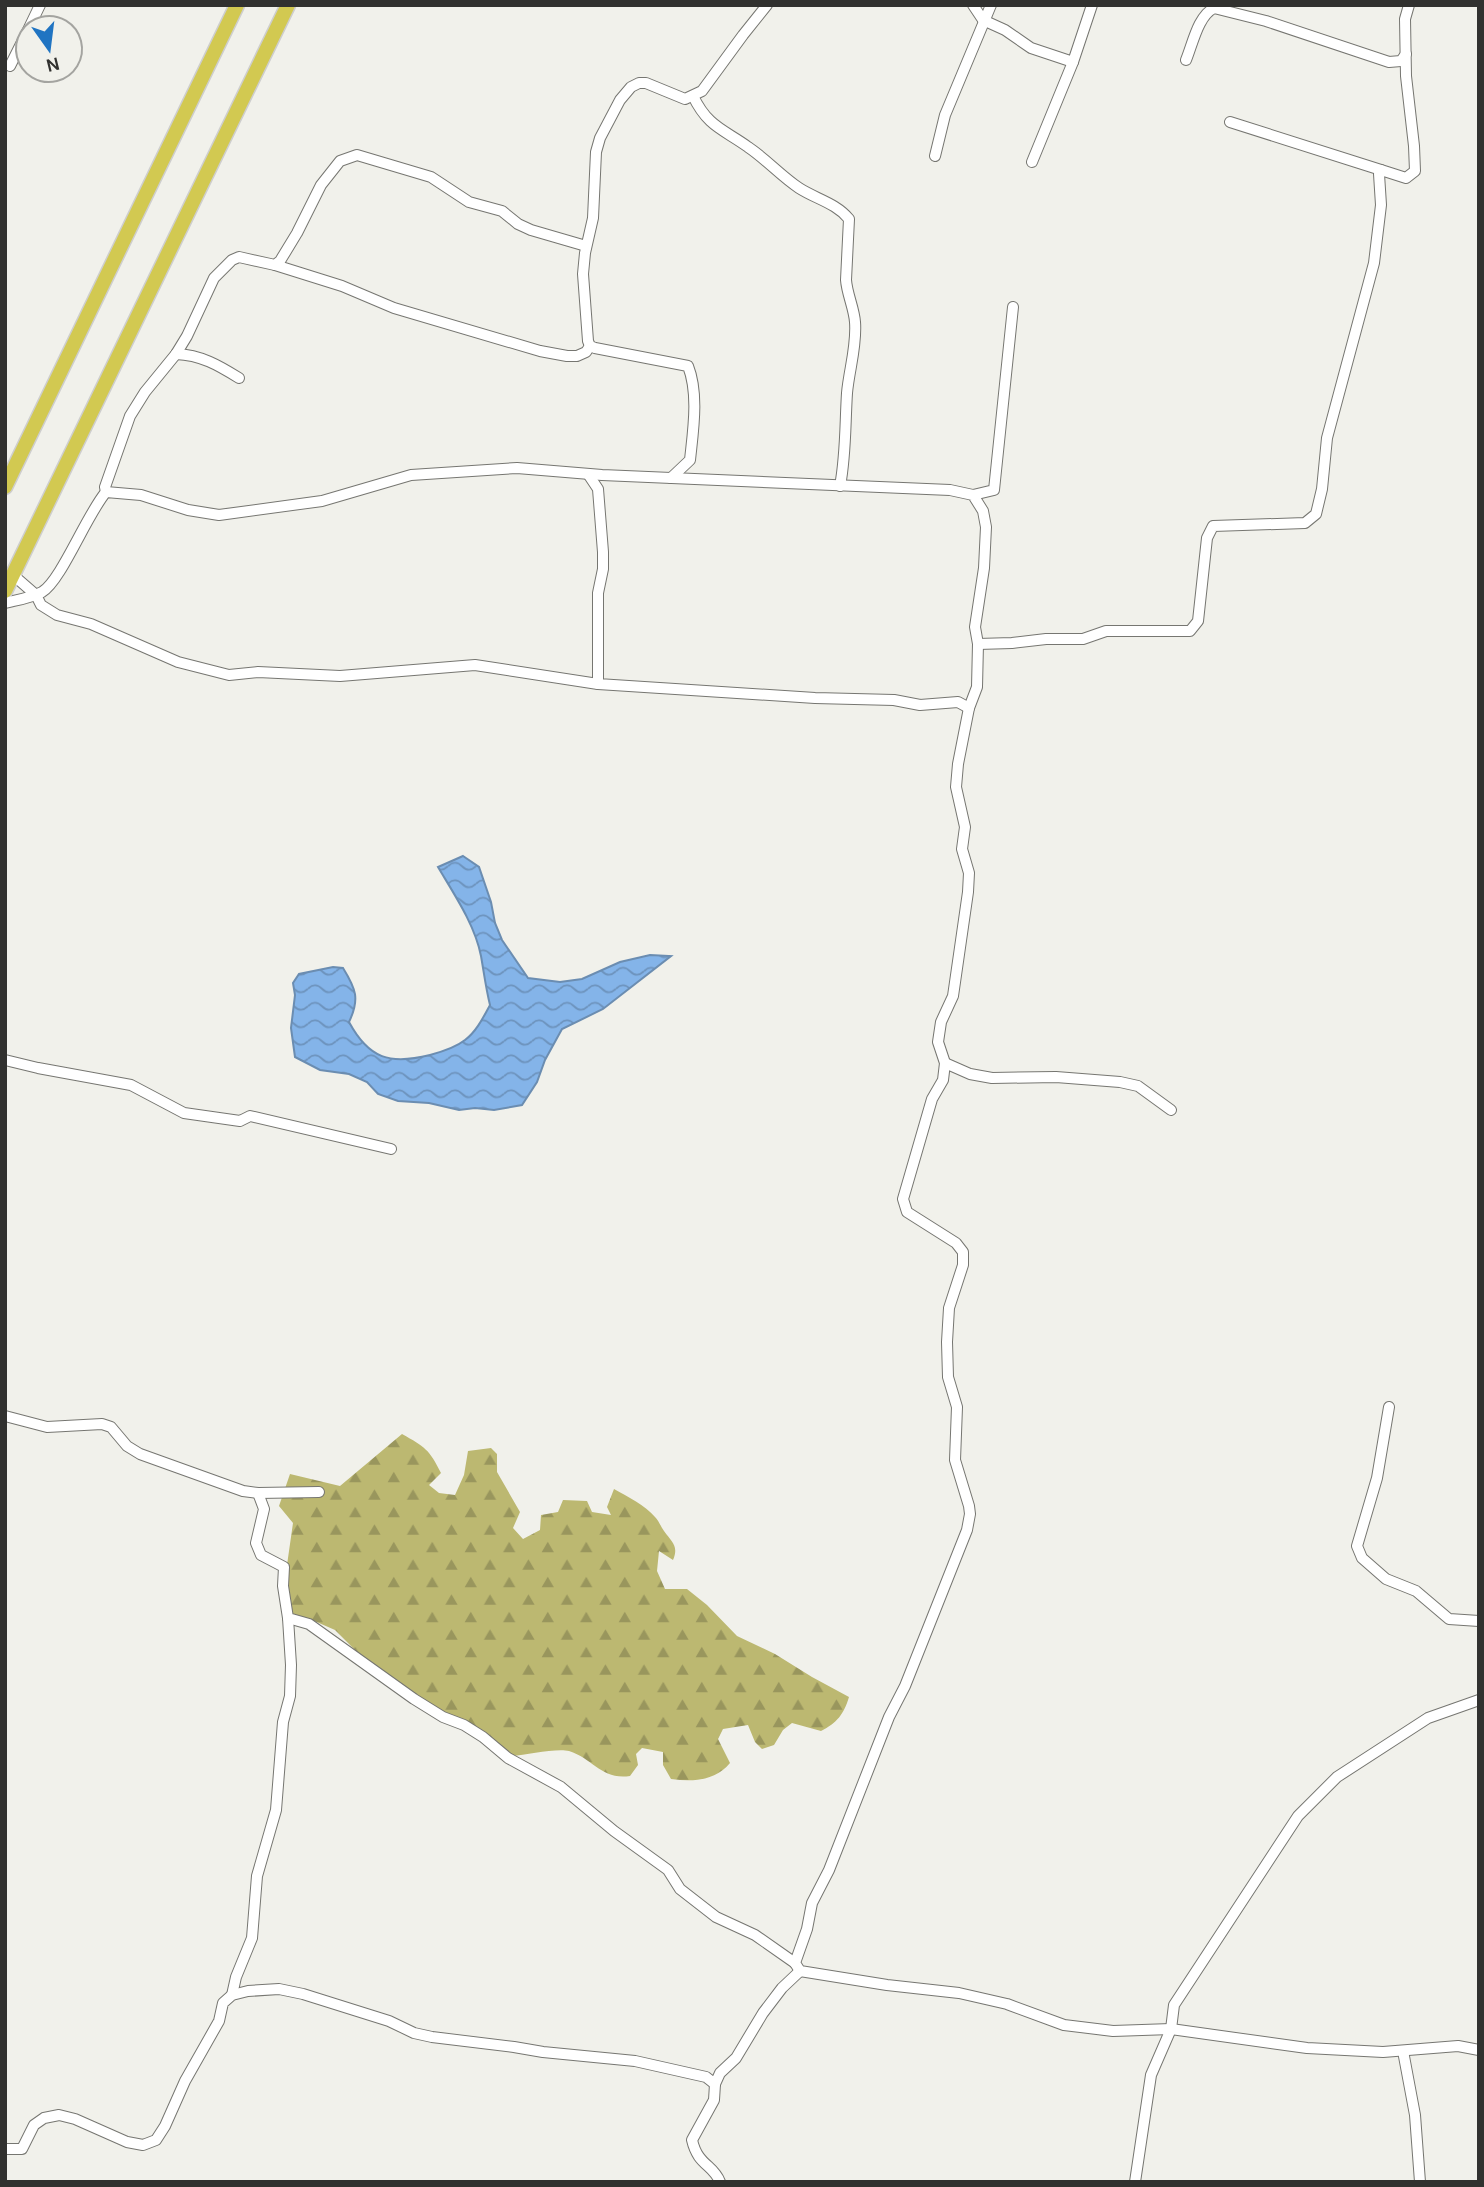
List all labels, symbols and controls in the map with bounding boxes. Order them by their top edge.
north arrow [14,14,84,84]
text: N [44,52,62,77]

